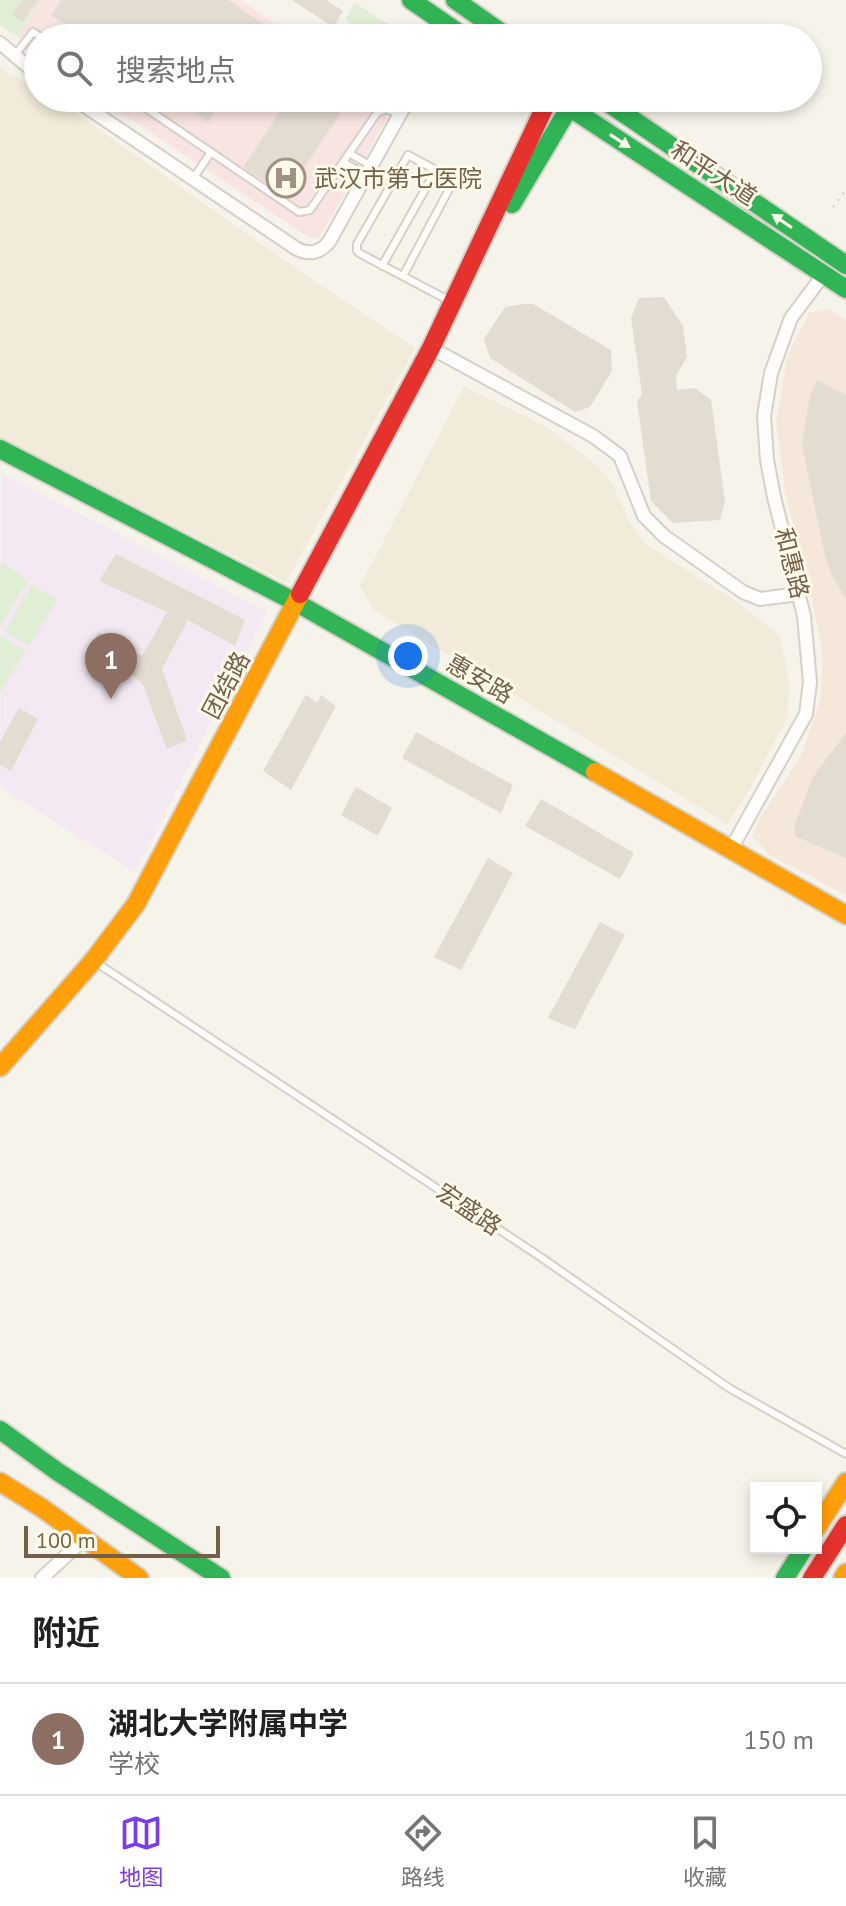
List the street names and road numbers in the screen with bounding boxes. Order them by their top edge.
street label: 和平大道 [665,134,763,212]
street label: 和惠路 [768,524,816,602]
street label: 团结路 [195,646,257,724]
street label: 惠安路 [441,648,519,710]
street label: 宏盛路 [430,1176,508,1242]

